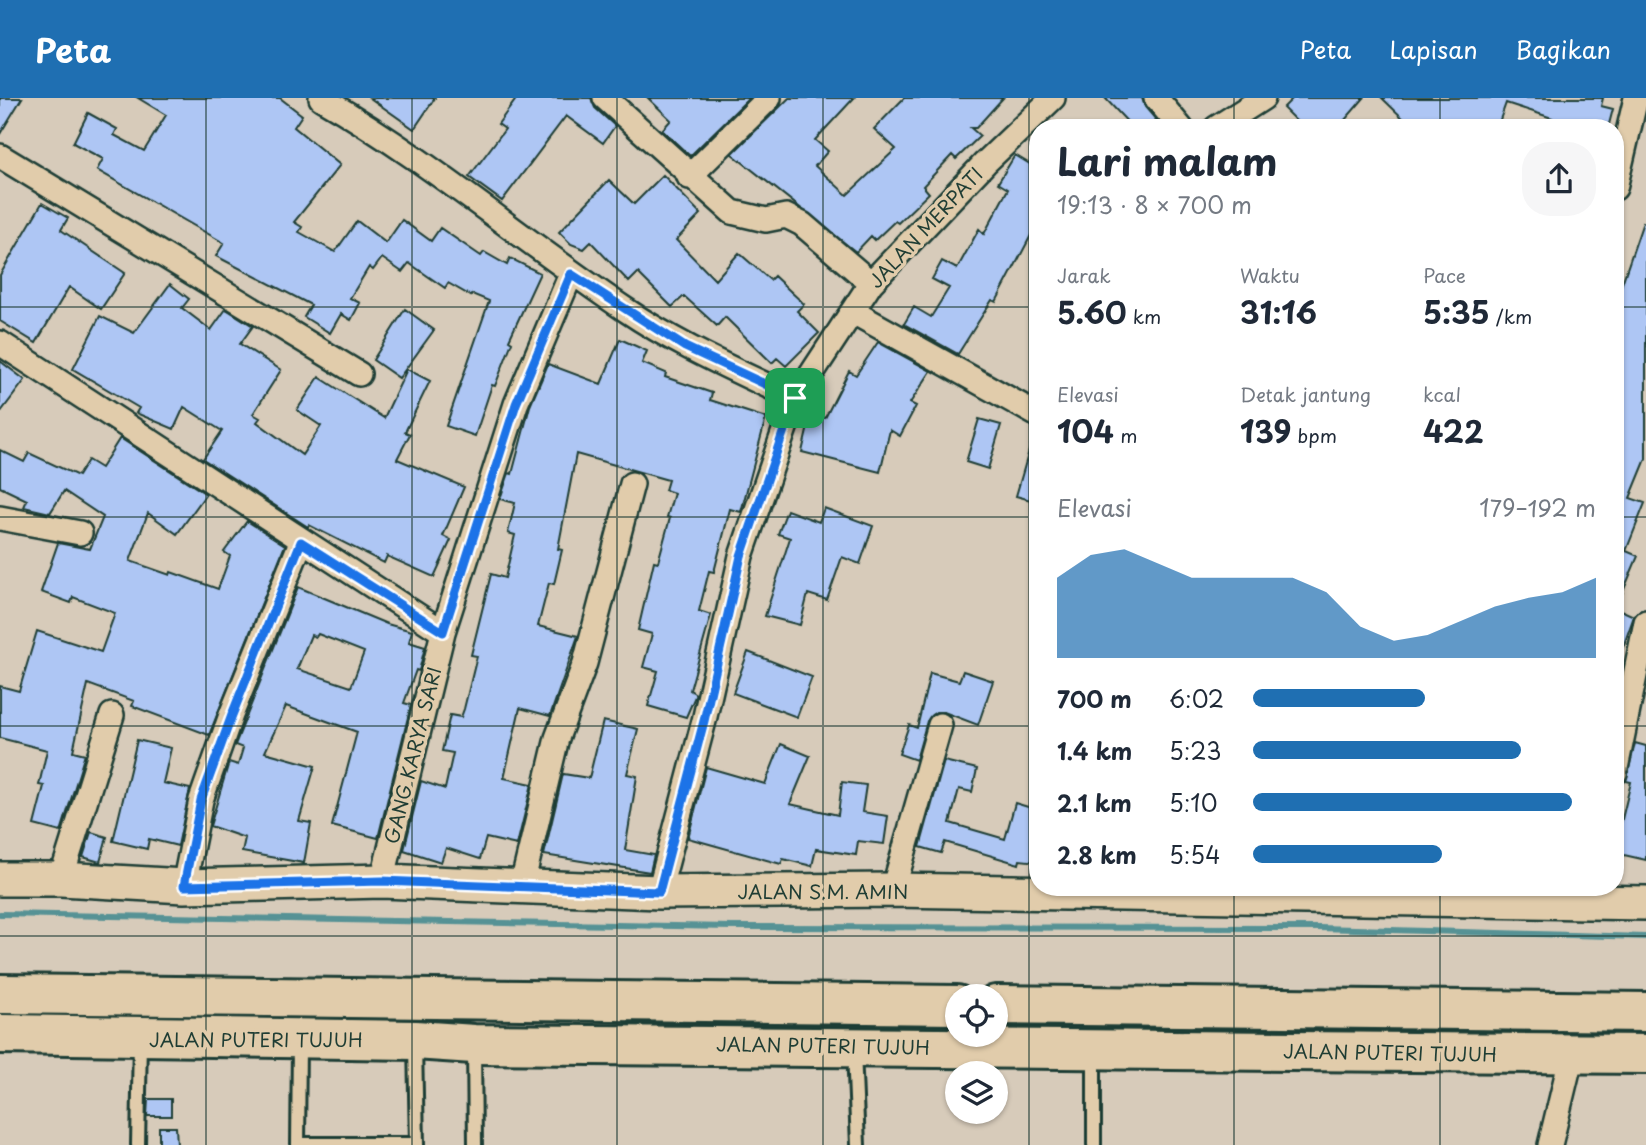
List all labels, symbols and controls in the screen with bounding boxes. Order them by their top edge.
text: Peta [35,24,111,74]
text: Peta [1300,31,1351,67]
text: Lapisan [1389,31,1478,67]
text: Bagikan [1516,31,1611,67]
text: Lari malam [1057,132,1278,189]
button: share [1522,142,1596,216]
street label: JALAN MERPATI [861,160,989,294]
text: 19:13 · 8 × 700 m [1057,187,1252,222]
text: Jarak [1057,261,1111,289]
text: Waktu [1240,261,1300,289]
text: Pace [1423,261,1466,289]
text: 5.60 [1057,289,1127,334]
text: 31:16 [1240,289,1317,334]
text: 5:35 [1423,289,1490,334]
text: km [1127,302,1161,330]
text: /km [1490,302,1532,330]
pin [765,368,825,428]
icon: arrive [776,379,814,417]
text: Elevasi [1057,380,1119,408]
text: Detak jantung [1240,380,1371,408]
text: kcal [1423,380,1461,408]
text: 104 [1057,408,1114,453]
text: 139 [1240,408,1291,453]
text: 422 [1423,408,1483,453]
text: m [1114,421,1137,449]
text: bpm [1291,421,1337,449]
text: Elevasi [1057,490,1132,525]
text: 179–192 m [1479,490,1596,525]
street label: GANG KARYA SARI [376,664,448,846]
text: 700 m [1057,681,1132,716]
text: 6:02 [1169,681,1224,716]
text: 1.4 km [1057,733,1132,768]
text: 5:23 [1169,733,1222,768]
text: 2.1 km [1057,785,1132,820]
text: 5:10 [1169,785,1217,820]
text: 2.8 km [1057,837,1137,872]
text: 5:54 [1169,837,1220,872]
street label: JALAN S.M. AMIN [737,877,909,905]
map controls [945,984,1008,1124]
button: locate [945,984,1008,1047]
street label: JALAN PUTERI TUJUH [149,1025,363,1053]
street label: JALAN PUTERI TUJUH [716,1029,930,1061]
street label: JALAN PUTERI TUJUH [1283,1036,1497,1068]
button: layers [945,1061,1008,1124]

